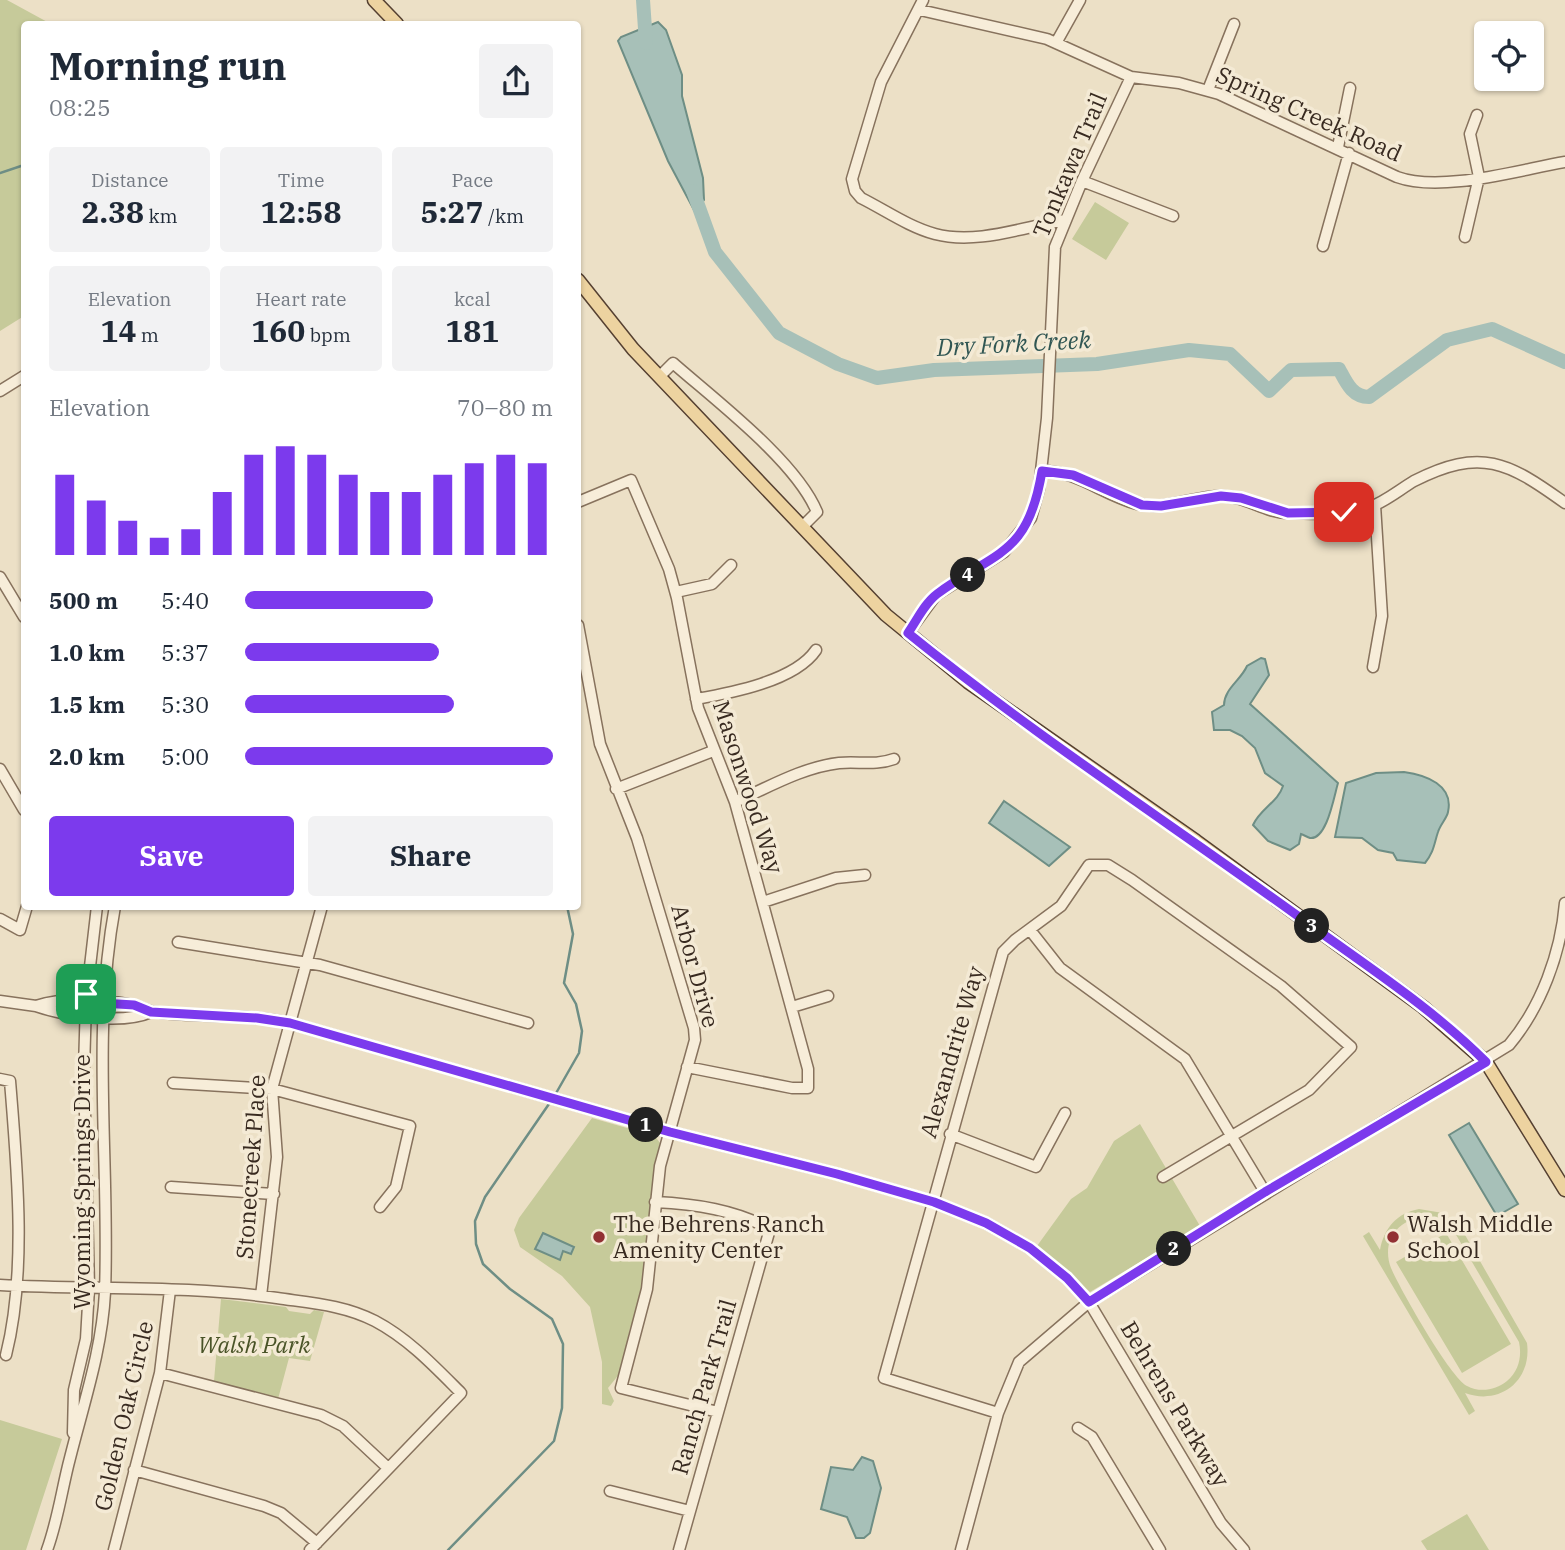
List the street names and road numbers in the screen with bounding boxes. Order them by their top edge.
street label: Spring Creek Road [1212,59,1407,168]
street label: Tonkawa Trail [1025,88,1113,242]
street label: Masonwood Way [707,696,791,878]
street label: Arbor Drive [665,901,727,1031]
street label: Alexandrite Way [912,962,990,1141]
street label: Wyoming Springs Drive [66,1054,96,1310]
street label: Stonecreek Place [229,1074,271,1260]
street label: Ranch Park Trail [664,1295,742,1478]
street label: Behrens Parkway [1114,1315,1238,1493]
street label: Golden Oak Circle [87,1318,159,1514]

